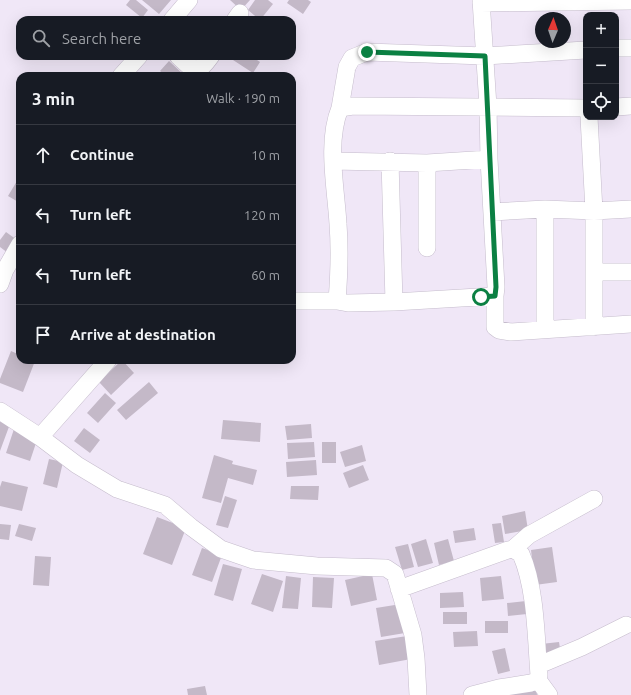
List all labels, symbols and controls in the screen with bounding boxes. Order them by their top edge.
north arrow [535,12,571,48]
map controls [583,12,619,120]
button: + [583,12,619,48]
search box [16,16,296,60]
icon: search [30,27,52,49]
text: Search here [62,30,141,47]
route end [358,43,376,61]
button: − [583,48,619,84]
button: locate [583,84,619,120]
text: 3 min [32,89,75,108]
text: Walk · 190 m [206,91,280,105]
icon: ahead [32,144,54,166]
text: Continue [70,146,134,163]
text: 10 m [251,148,280,162]
icon: left [32,204,54,226]
text: Turn left [70,206,131,223]
text: 120 m [244,208,280,222]
icon: left [32,264,54,286]
text: Turn left [70,266,131,283]
text: 60 m [251,268,280,282]
route start [472,288,490,306]
icon: arrive [32,324,54,346]
text: Arrive at destination [70,326,216,343]

